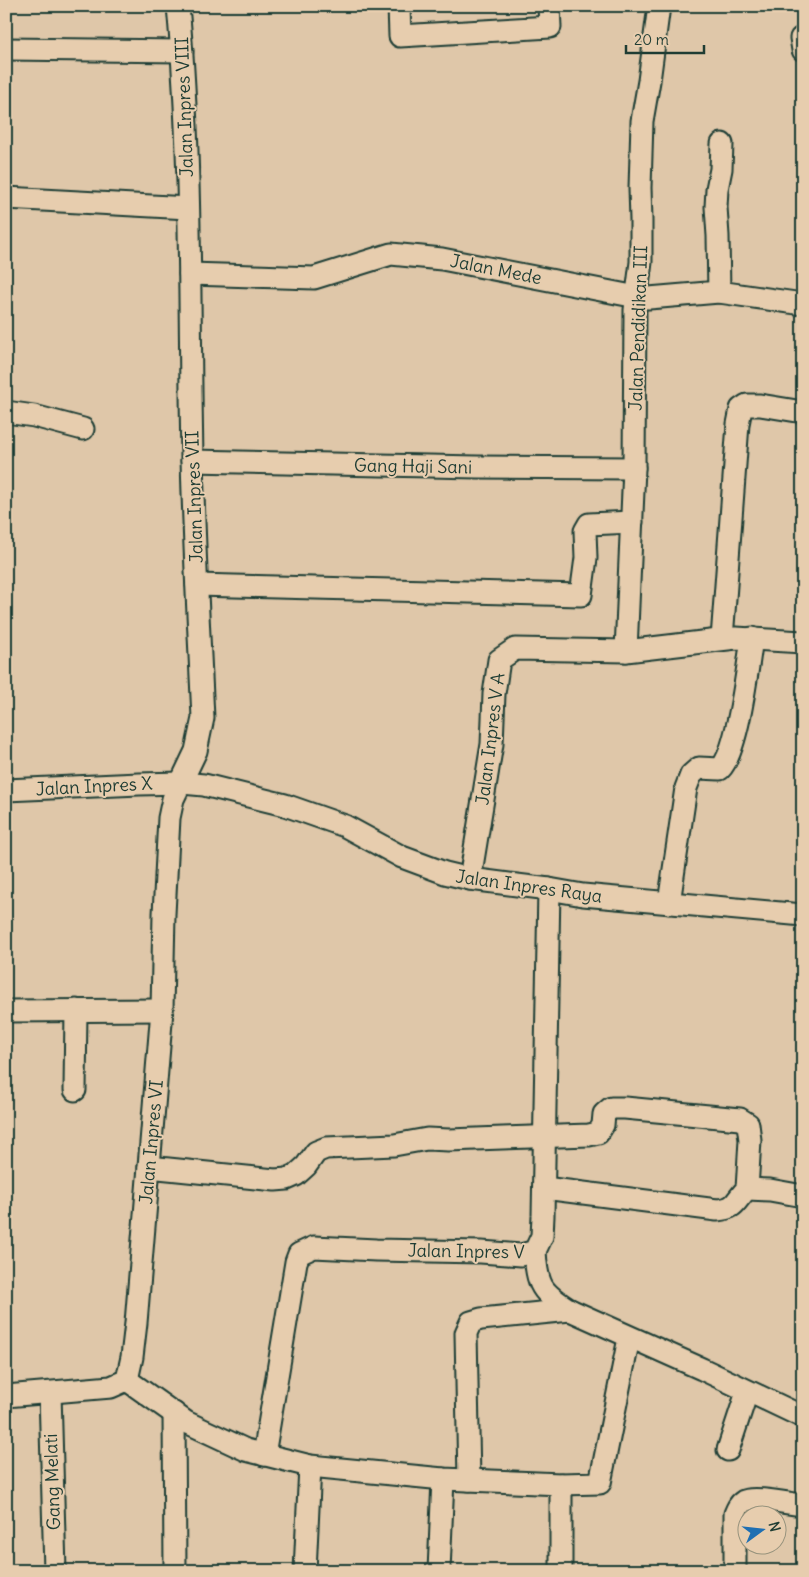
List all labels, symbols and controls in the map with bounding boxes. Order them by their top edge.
scale bar [626,22,704,54]
text: 20 m [634,30,669,49]
street label: Jalan Inpres VIII [170,36,198,178]
street label: Jalan Pendidikan III [624,245,652,411]
street label: Jalan Mede [448,249,544,289]
street label: Jalan Inpres VII [180,430,208,564]
street label: Gang Haji Sani [354,453,472,479]
street label: Jalan Inpres V A [470,672,510,806]
street label: Jalan Inpres X [35,771,154,801]
street label: Jalan Inpres Raya [454,864,604,908]
street label: Jalan Inpres VI [134,1079,168,1205]
street label: Jalan Inpres V [407,1238,525,1264]
street label: Gang Melati [39,1433,65,1531]
north arrow [736,1504,786,1554]
text: N [765,1520,785,1534]

